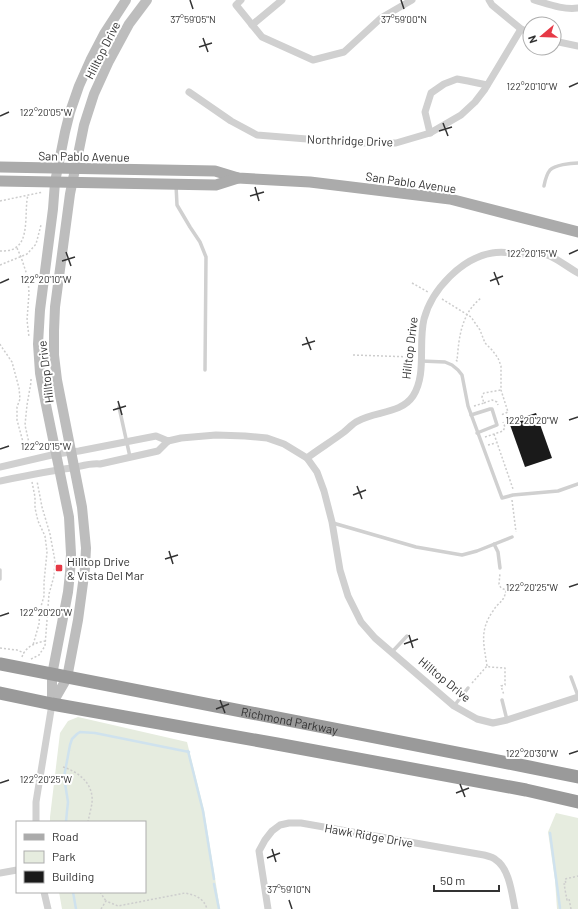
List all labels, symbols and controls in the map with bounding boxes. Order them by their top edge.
text: 37°59'05"N [170,13,216,25]
text: 37°59'00"N [381,13,427,25]
north arrow [522,16,562,56]
street label: Hilltop Drive [81,19,123,81]
text: N [525,34,539,45]
text: 122°20'10"W [507,80,558,92]
text: 122°20'05"W [20,106,72,118]
street label: Northridge Drive [307,132,393,148]
street label: San Pablo Avenue [38,148,130,164]
street label: San Pablo Avenue [365,169,457,195]
text: 122°20'15"W [507,247,557,259]
text: 122°20'10"W [21,273,72,285]
street label: Hilltop Drive [398,316,420,380]
street label: Hilltop Drive [34,340,56,404]
text: 122°20'20"W [506,414,559,426]
text: 122°20'15"W [21,440,71,452]
place label: Hilltop Drive & Vista Del Mar [67,554,145,582]
marker: Hilltop Drive & Vista Del Mar [54,563,64,573]
text: 122°20'25"W [506,581,558,593]
text: 122°20'20"W [20,606,73,618]
street label: Hilltop Drive [416,654,474,704]
street label: Richmond Parkway [240,704,340,737]
text: 122°20'30"W [506,747,559,759]
text: 122°20'25"W [20,773,72,785]
street label: Hawk Ridge Drive [324,820,414,850]
legend [16,821,146,893]
text: Road [52,829,79,843]
text: Park [52,849,76,863]
scale bar [434,867,499,893]
text: Building [52,869,94,883]
text: 50 m [440,873,465,887]
text: 37°59'10"N [267,883,311,895]

